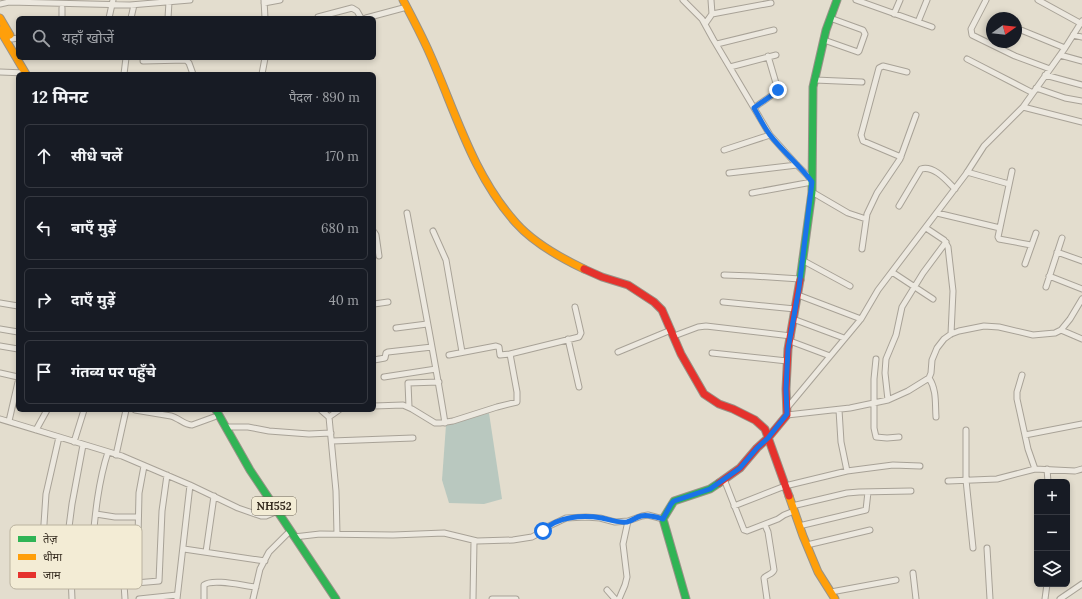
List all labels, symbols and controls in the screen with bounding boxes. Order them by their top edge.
north arrow [986,12,1022,48]
search box [16,16,376,60]
icon: search [30,27,52,49]
text: यहाँ खोजें [62,28,114,47]
route end [769,81,787,99]
text: 12 मिनट [32,86,88,108]
text: पैदल · 890 m [289,89,360,106]
icon: ahead [33,145,55,167]
text: सीधे चलें [71,146,122,165]
text: 170 m [325,148,359,165]
icon: left [33,217,55,239]
text: बाएँ मुड़ें [71,218,116,237]
text: 680 m [321,220,359,237]
icon: right [33,289,55,311]
text: दाएँ मुड़ें [71,290,115,309]
text: 40 m [329,292,359,309]
icon: arrive [33,361,55,383]
text: गंतव्य पर पहुँचे [71,362,156,381]
map controls [1034,479,1070,587]
button: + [1034,479,1070,515]
road number: NH552 [252,497,296,515]
button: − [1034,515,1070,551]
route start [534,522,552,540]
legend [10,525,142,589]
text: तेज़ [43,532,58,546]
text: धीमा [43,550,62,564]
button: layers [1034,551,1070,587]
text: जाम [43,568,61,582]

